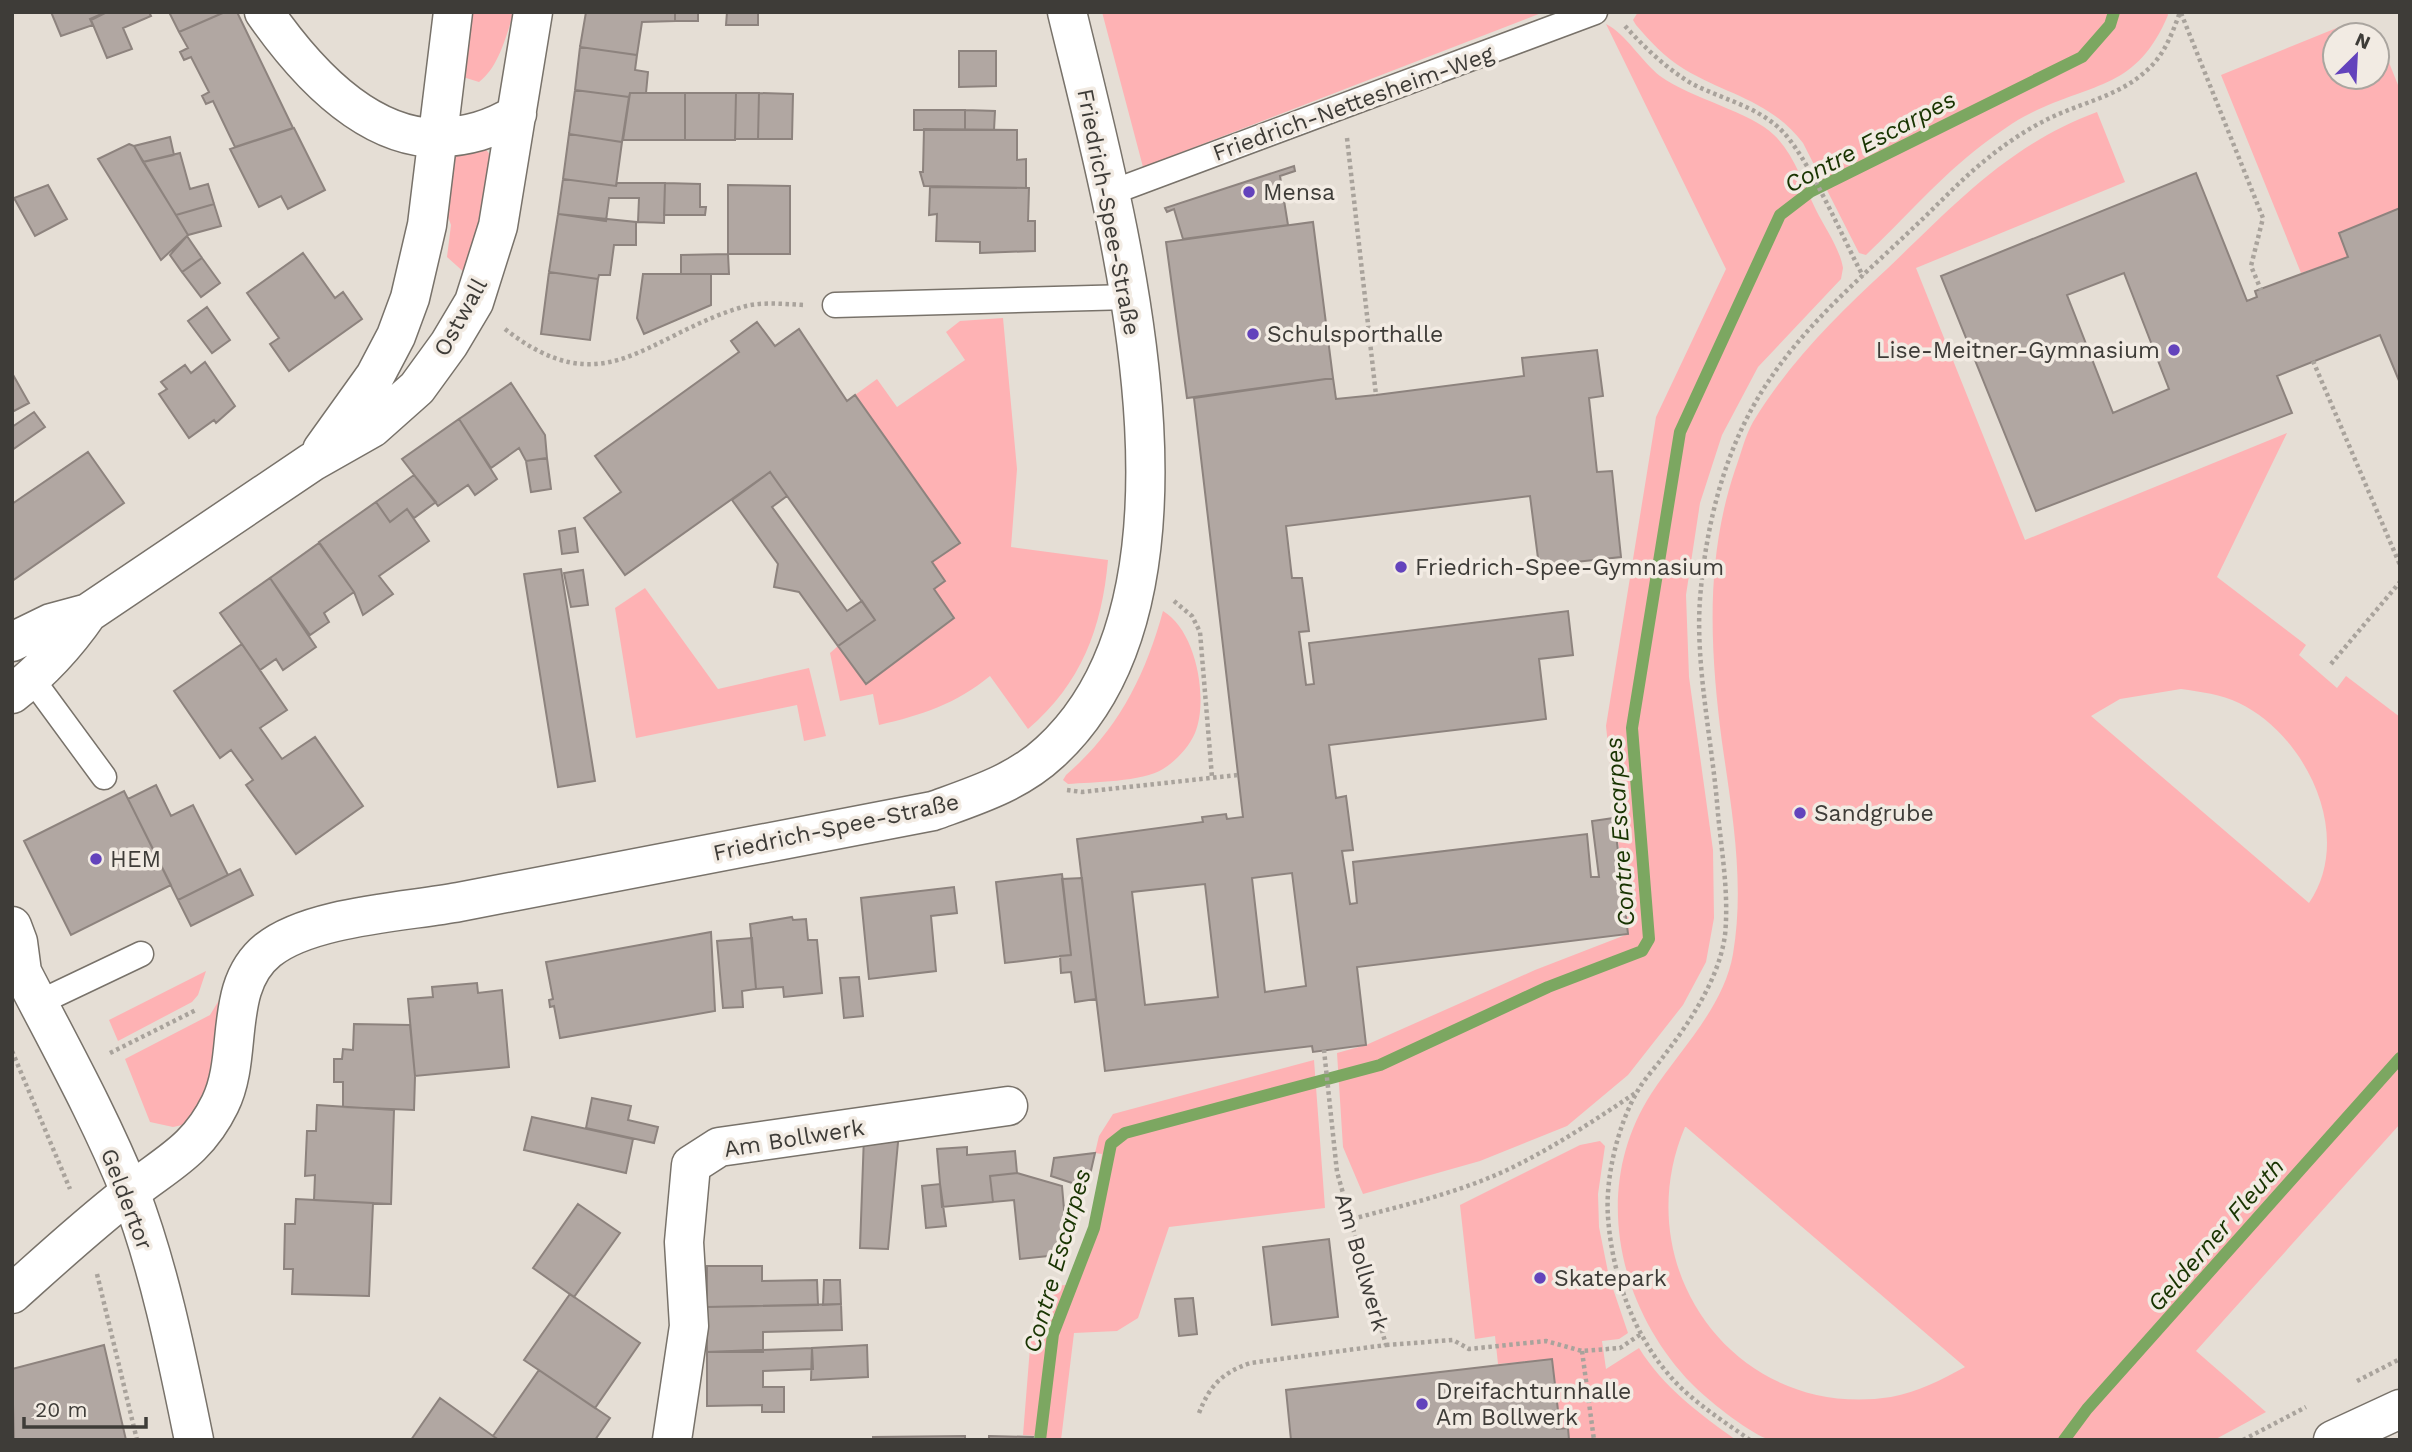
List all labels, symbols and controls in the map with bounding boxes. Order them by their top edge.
north arrow [2321,21,2391,91]
text: N [2352,28,2374,54]
street label: Friedrich-Nettesheim-Weg [1209,40,1498,167]
water label: Contre Escarpes [1780,85,1960,199]
street label: Friedrich-Spee-Straße [1071,86,1146,338]
place label: Mensa [1263,179,1335,206]
marker: Mensa [1241,184,1257,200]
street label: Ostwall [428,274,493,361]
place label: Schulsporthalle [1267,321,1443,348]
marker: Schulsporthalle [1245,326,1261,342]
place label: Lise-Meitner-Gymnasium [1876,337,2160,364]
marker: Lise-Meitner-Gymnasium [2166,342,2182,358]
place label: Friedrich-Spee-Gymnasium [1415,554,1724,581]
marker: Friedrich-Spee-Gymnasium [1393,559,1409,575]
water label: Contre Escarpes [1599,736,1641,928]
street label: Friedrich-Spee-Straße [711,788,962,867]
place label: Sandgrube [1814,800,1934,827]
marker: Sandgrube [1792,805,1808,821]
place label: HEM [110,846,161,873]
marker: HEM [88,851,104,867]
street label: Am Bollwerk [722,1114,866,1163]
street label: Geldertor [95,1145,158,1254]
water label: Gelderner Fleuth [2142,1153,2290,1317]
water label: Contre Escarpes [1017,1166,1097,1356]
street label: Am Bollwerk [1329,1190,1394,1334]
place label: Skatepark [1554,1265,1667,1292]
marker: Skatepark [1532,1270,1548,1286]
place label: Dreifachturnhalle Am Bollwerk [1436,1378,1631,1431]
scale bar [24,1386,147,1430]
marker: Dreifachturnhalle Am Bollwerk [1414,1396,1430,1412]
text: 20 m [35,1397,87,1422]

